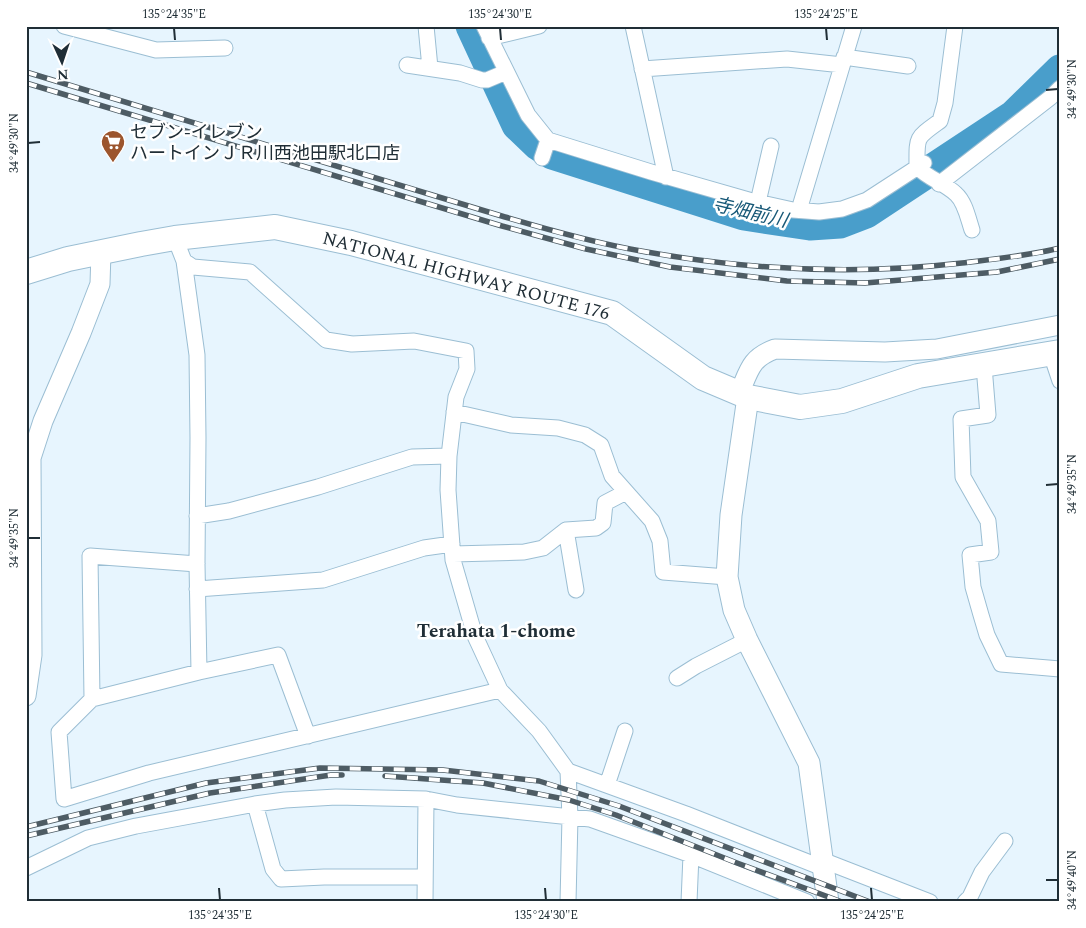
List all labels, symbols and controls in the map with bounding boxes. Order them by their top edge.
text: 135°24'35"E [142,5,206,24]
text: 135°24'30"E [468,5,532,24]
text: 135°24'25"E [794,5,858,24]
north arrow [38,38,88,88]
text: 34°49'30"N [1063,59,1082,119]
text: N [56,64,69,85]
text: 34°49'30"N [5,113,24,173]
place label: セブン-イレブン ハートインＪＲ川西池田駅北口店 [130,119,400,167]
supermarket icon: セブン-イレブン ハートインＪＲ川西池田駅北口店 [100,129,126,163]
water label: 寺畑前川 [710,190,792,236]
street label: NATIONAL HIGHWAY ROUTE 176 [319,225,613,327]
text: 34°49'35"N [1063,454,1082,514]
text: 34°49'35"N [5,508,24,568]
district label: Terahata 1-chome [417,617,575,646]
text: 34°49'40"N [1063,850,1082,910]
text: 135°24'35"E [188,906,252,925]
text: 135°24'30"E [514,906,578,925]
text: 135°24'25"E [840,906,904,925]

